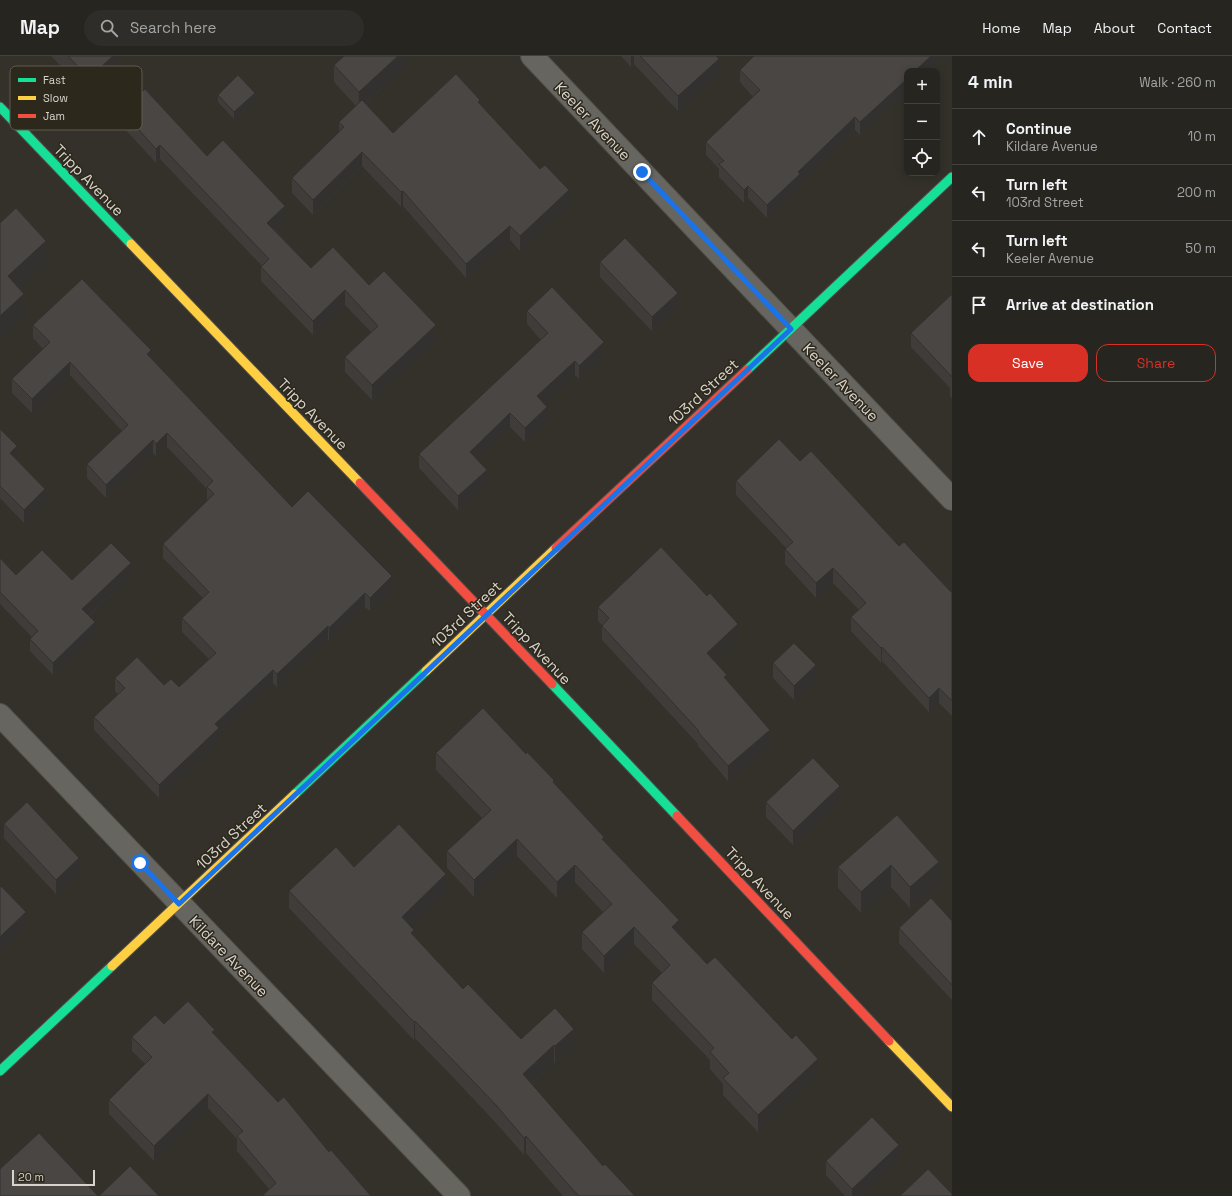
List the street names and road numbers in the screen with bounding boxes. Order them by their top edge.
street label: Keeler Avenue [551,78,635,164]
street label: Tripp Avenue [50,140,128,220]
street label: Keeler Avenue [799,339,883,425]
street label: 103rd Street [664,354,742,430]
street label: Tripp Avenue [274,374,352,454]
street label: 103rd Street [427,576,505,652]
street label: Tripp Avenue [498,608,576,689]
street label: 103rd Street [192,798,270,874]
street label: Tripp Avenue [721,843,799,924]
street label: Kildare Avenue [185,911,273,1001]

